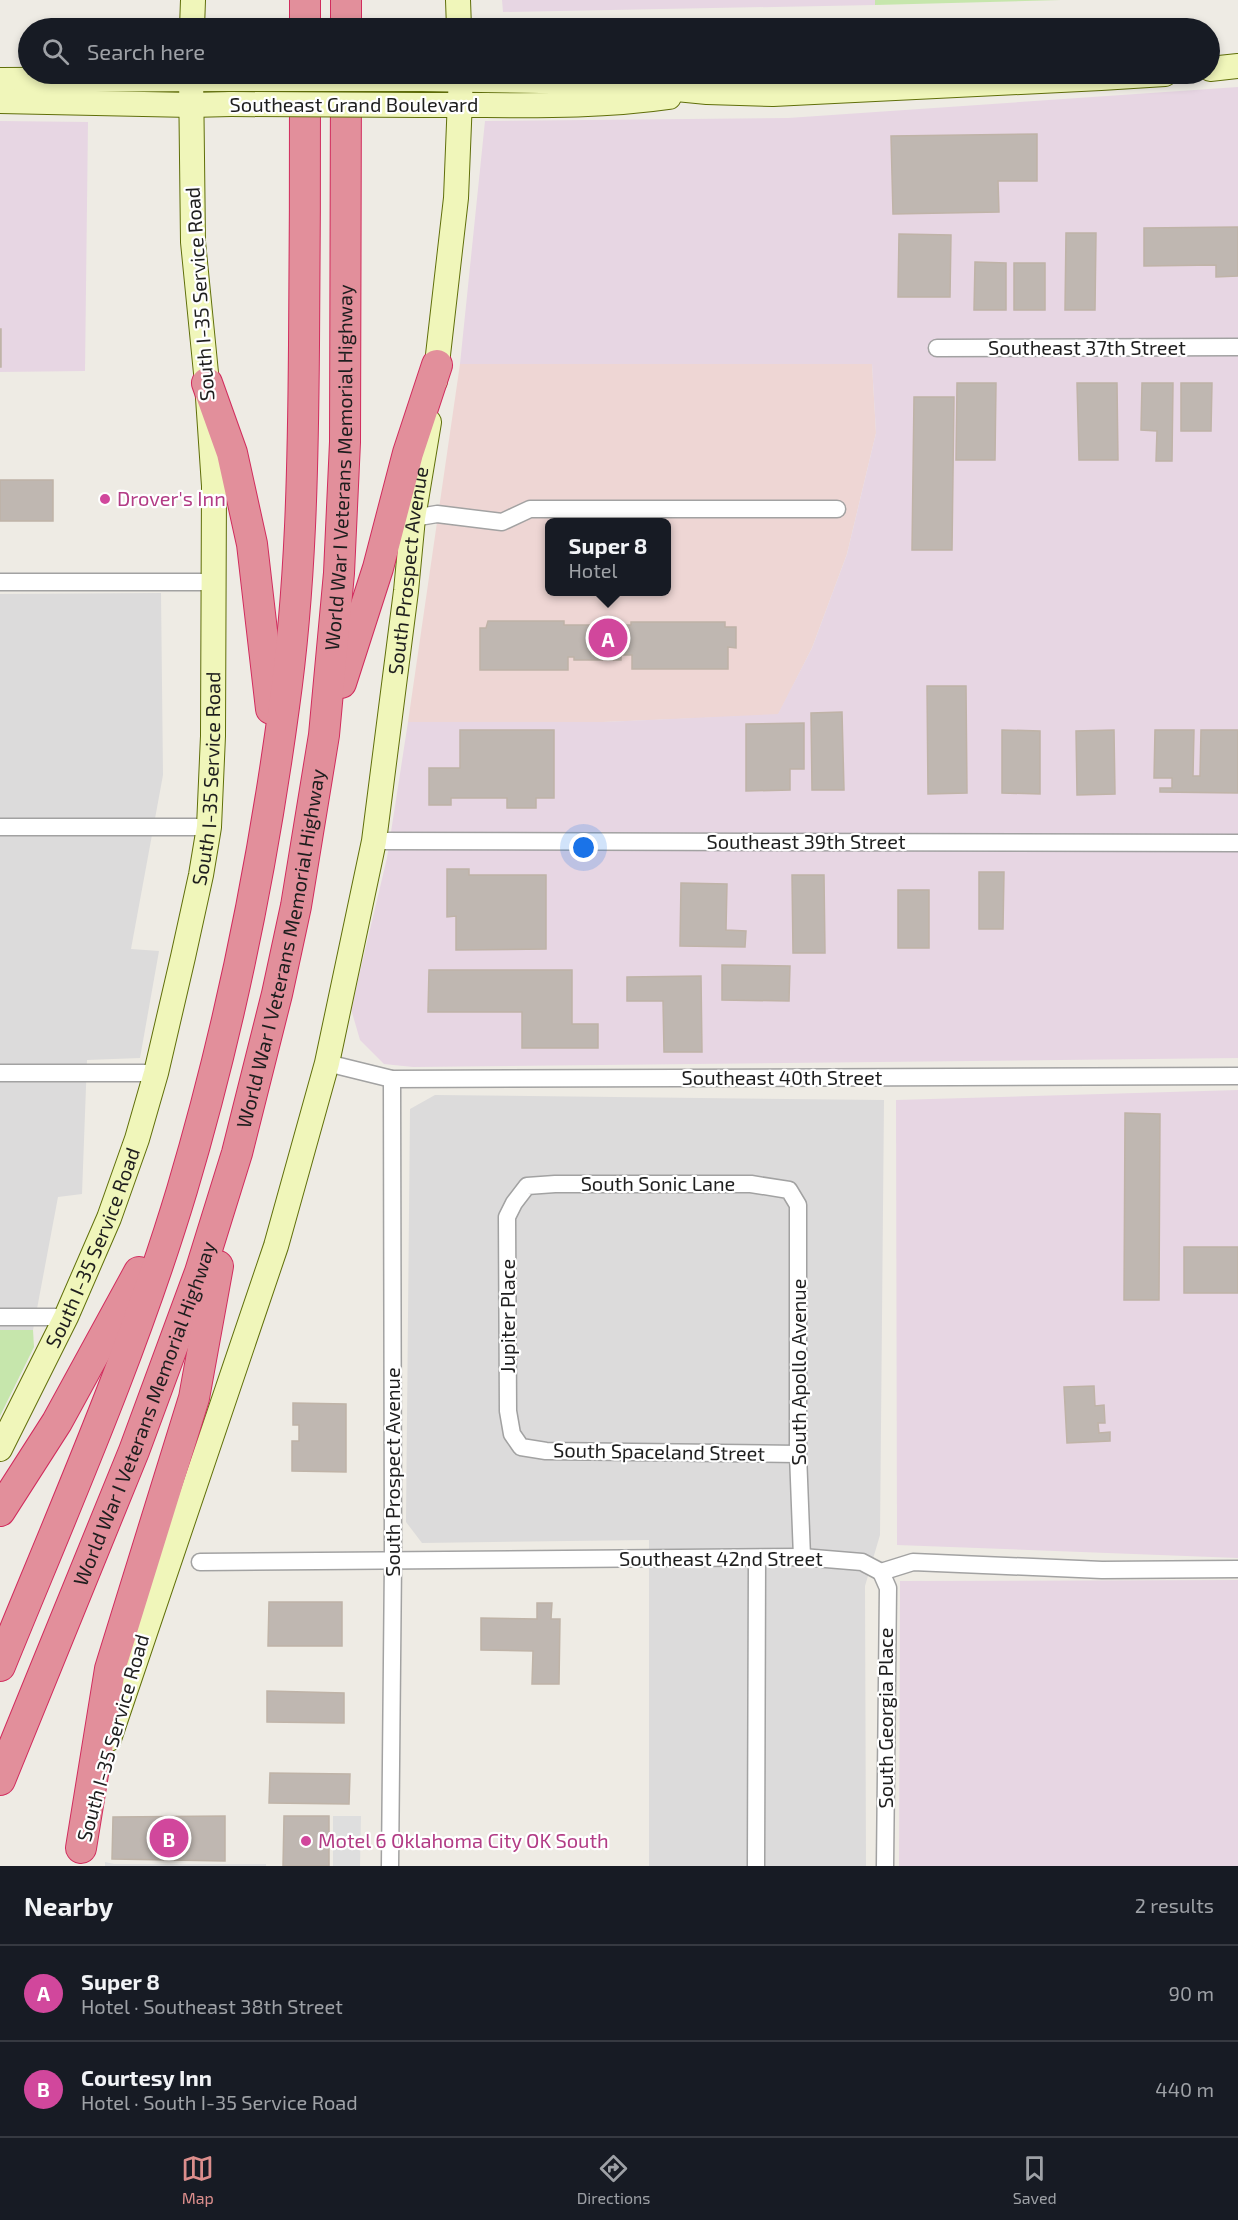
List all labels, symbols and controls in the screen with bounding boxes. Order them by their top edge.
search box [18,18,1220,84]
icon: search [39,35,72,68]
text: Search here [87,38,205,64]
street label: Southeast Grand Boulevard [230,92,478,116]
street label: South I-35 Service Road [180,186,218,402]
street label: World War I Veterans Memorial Highway [319,284,356,652]
street label: Southeast 37th Street [988,335,1186,359]
street label: South Prospect Avenue [382,465,432,676]
place label: Drover's Inn [117,486,226,510]
marker: Drover's Inn [98,492,112,506]
popup [545,518,671,596]
text: Super 8 [569,532,647,558]
text: Hotel [569,558,618,582]
pin: A [588,616,628,660]
street label: South I-35 Service Road [186,671,224,888]
street label: World War I Veterans Memorial Highway [231,767,329,1130]
street label: Southeast 39th Street [706,829,906,853]
your location [569,833,598,862]
street label: Southeast 40th Street [682,1065,883,1089]
street label: South I-35 Service Road [40,1144,144,1351]
street label: South Sonic Lane [581,1171,735,1195]
street label: World War I Veterans Memorial Highway [67,1238,220,1589]
street label: Jupiter Place [495,1259,519,1373]
street label: South Apollo Avenue [786,1279,810,1465]
street label: South Prospect Avenue [380,1367,404,1577]
street label: South Spaceland Street [553,1437,766,1465]
street label: Southeast 42nd Street [619,1546,823,1570]
street label: South Georgia Place [873,1628,897,1808]
street label: South I-35 Service Road [71,1631,153,1844]
pin: B [150,1816,188,1860]
place label: Motel 6 Oklahoma City OK South [318,1828,609,1852]
marker: Motel 6 Oklahoma City OK South [299,1834,313,1848]
text: Nearby [24,1890,113,1921]
text: 2 results [1135,1893,1214,1917]
text: Super 8 [81,1968,160,1994]
text: A [37,1981,50,2005]
text: 90 m [1169,1981,1214,2005]
text: Hotel · Southeast 38th Street [81,1994,343,2018]
text: Courtesy Inn [81,2064,212,2090]
text: B [37,2077,50,2101]
text: 440 m [1155,2077,1214,2101]
text: Hotel · South I-35 Service Road [81,2090,358,2114]
tab: Map [181,2152,214,2207]
tab: Directions [577,2152,650,2207]
tab: Saved [1013,2152,1057,2207]

